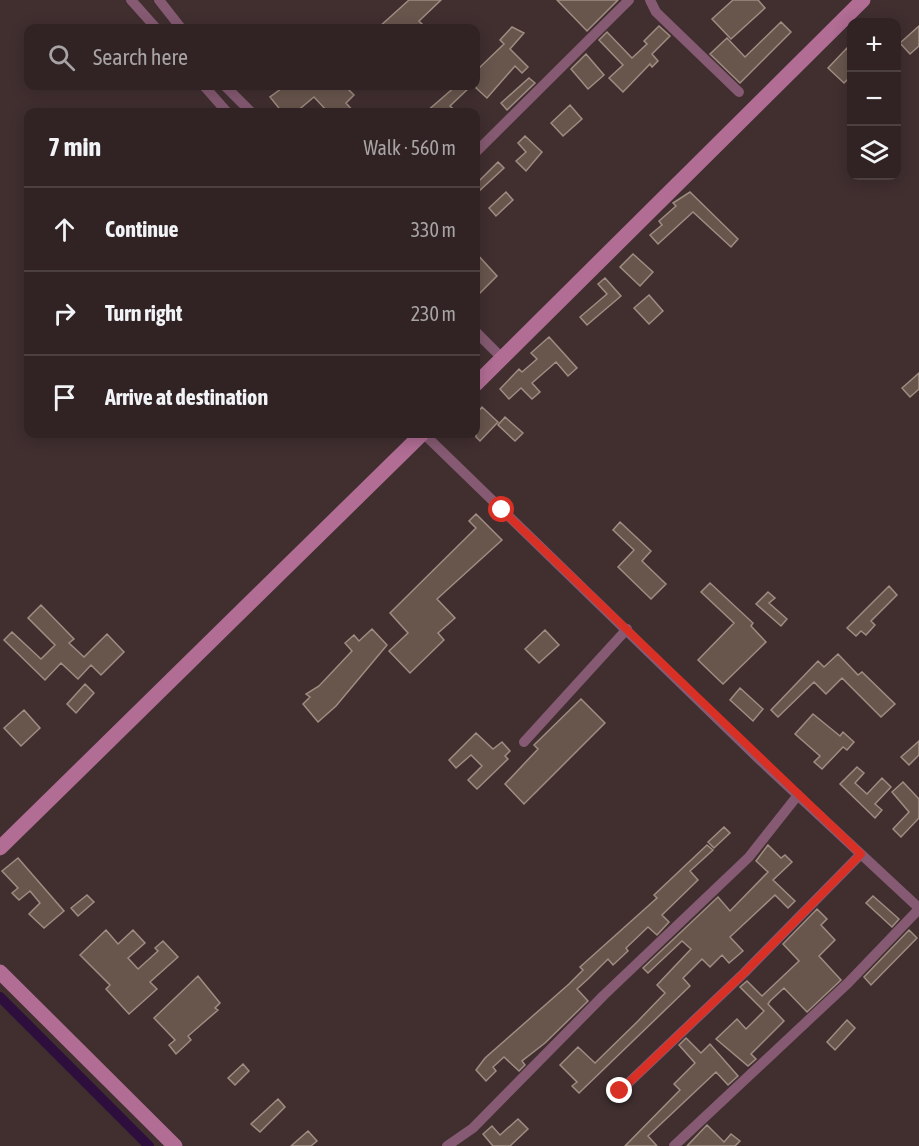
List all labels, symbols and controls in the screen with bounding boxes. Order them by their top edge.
map controls [847,18,901,180]
button: + [847,18,901,72]
search box [24,24,480,90]
icon: search [45,41,78,74]
text: Search here [93,44,188,70]
button: − [847,72,901,126]
button: layers [847,126,901,180]
text: 7 min [48,132,101,162]
text: Walk · 560 m [364,136,456,159]
icon: ahead [48,213,81,246]
text: Continue [105,216,179,242]
text: 330 m [411,218,456,241]
icon: right [48,297,81,330]
text: Turn right [105,300,182,326]
text: 230 m [411,302,456,325]
icon: arrive [48,381,81,414]
text: Arrive at destination [105,384,268,410]
route start [488,496,514,522]
route end [606,1077,632,1103]

